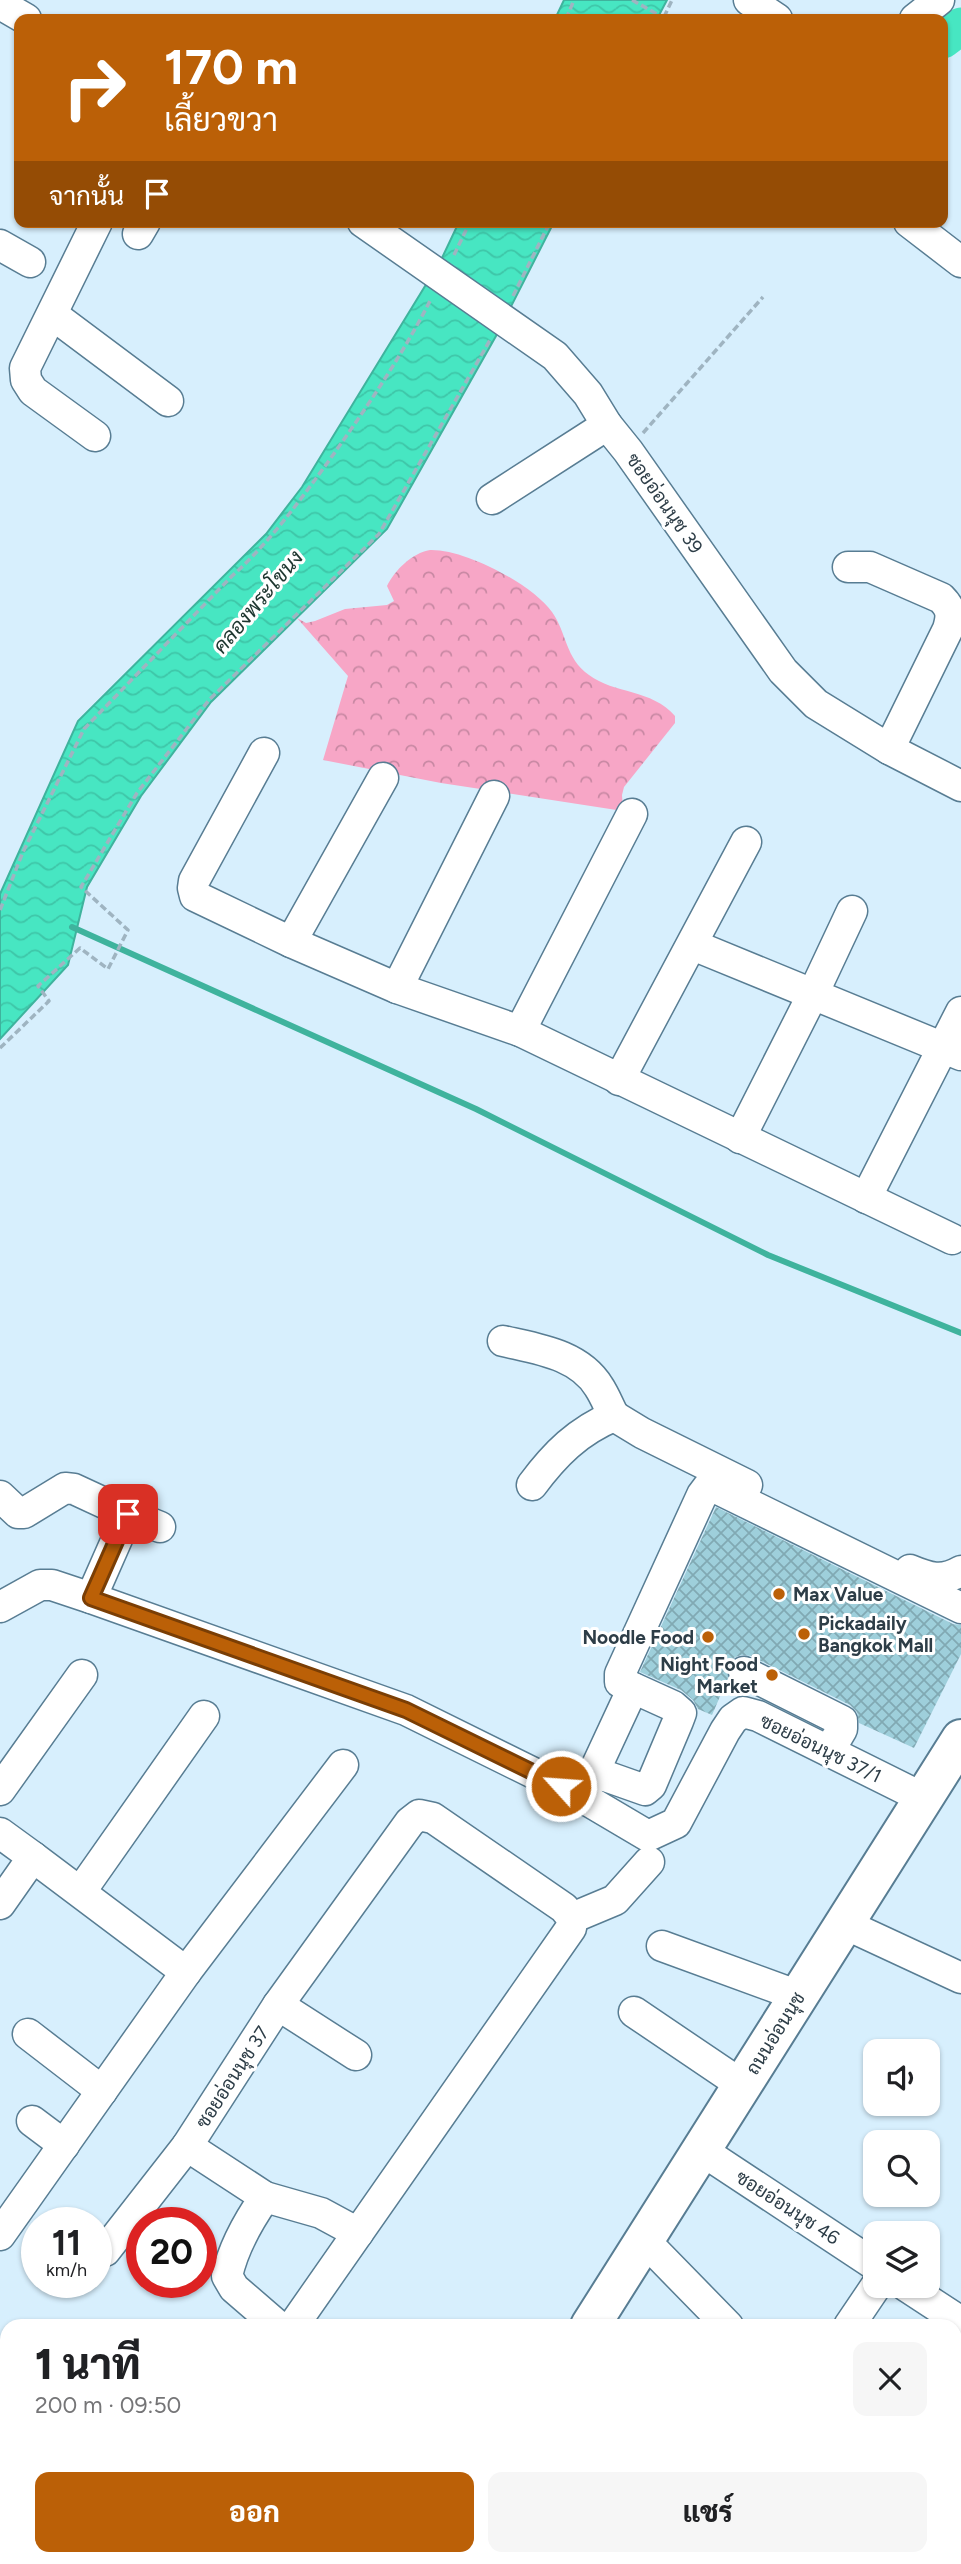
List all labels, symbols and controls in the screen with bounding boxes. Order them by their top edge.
text: 170 m [164,37,298,96]
icon: right [49,42,140,133]
text: เลี้ยวขวา [164,101,278,139]
icon: arrive [138,175,176,213]
text: จากนั้น [49,180,124,212]
street label: ซอยอ่อนนุช 39 [621,449,708,559]
water label: คลองพระโขนง [207,545,308,658]
pin [98,1484,158,1544]
icon: arrive [109,1495,147,1533]
place label: Max Value [793,1583,884,1606]
marker: Max Value [771,1586,787,1602]
place label: Pickadaily Bangkok Mall [818,1612,933,1657]
place label: Noodle Food [582,1626,694,1649]
marker: Pickadaily Bangkok Mall [796,1626,812,1642]
marker: Noodle Food [700,1629,716,1645]
place label: Night Food Market [660,1653,758,1698]
marker: Night Food Market [764,1667,780,1683]
street label: ซอยอ่อนนุช 37/1 [756,1709,885,1789]
position arrow [524,1749,598,1823]
street label: ถนนอ่อนนุช [741,1988,811,2079]
street label: ซอยอ่อนนุช 37 [191,2022,275,2133]
map controls [863,2039,940,2298]
button: sound [863,2039,940,2116]
button: search [863,2130,940,2207]
street label: ซอยอ่อนนุช 46 [731,2165,844,2250]
speed limit sign: 20 [126,2207,217,2298]
button: layers [863,2221,940,2298]
text: 11 [52,2222,81,2264]
text: km/h [46,2259,87,2281]
text: 1 นาที [35,2339,141,2390]
button: close [853,2342,927,2416]
text: 200 m · 09:50 [35,2391,181,2419]
button: ออก [35,2472,474,2552]
button: แชร์ [488,2472,927,2552]

